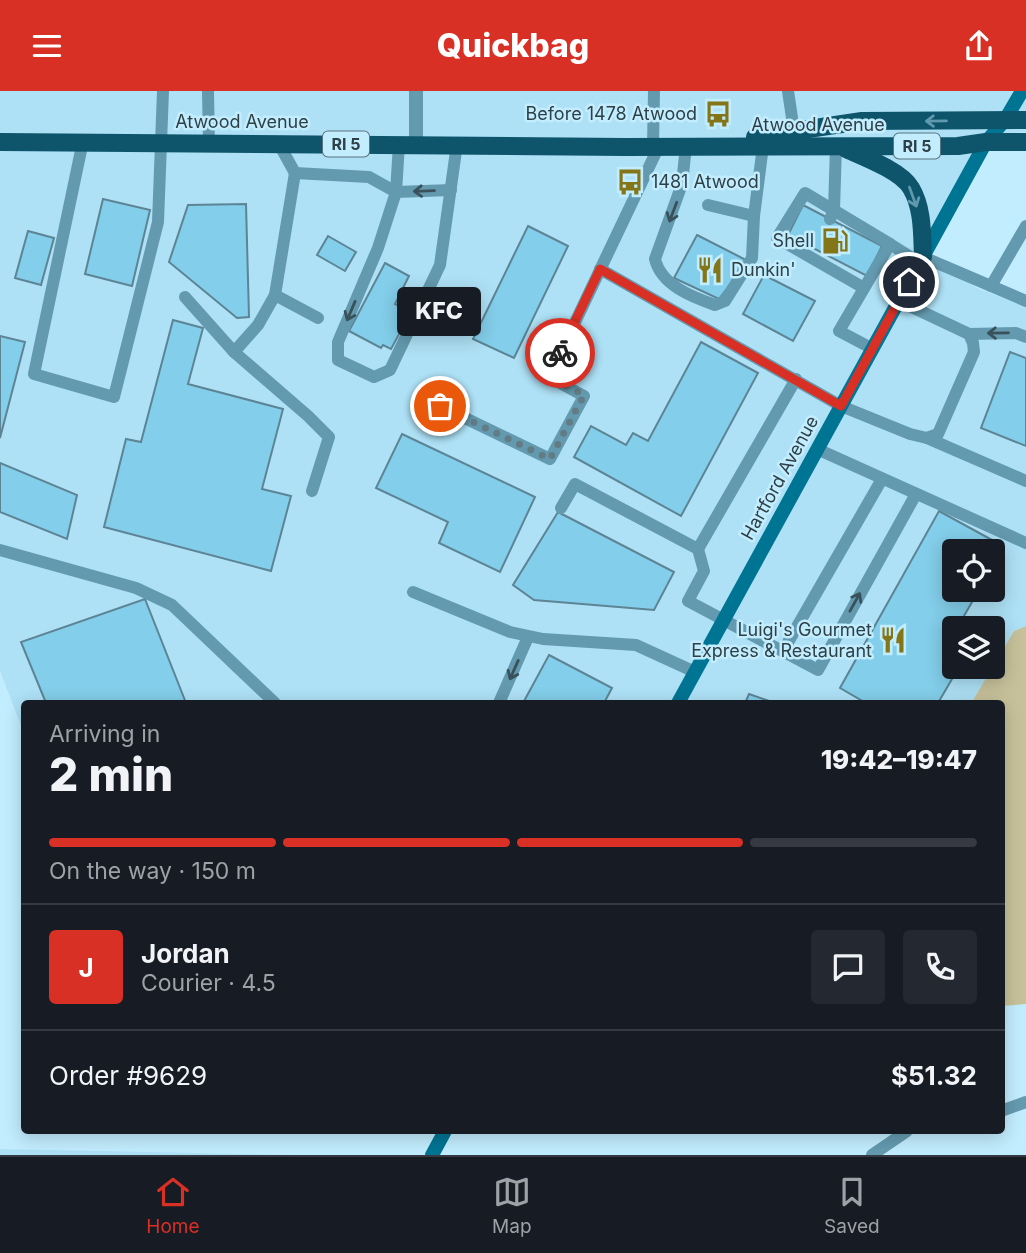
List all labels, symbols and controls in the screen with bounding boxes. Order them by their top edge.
text: Quickbag [437,26,589,65]
icon: menu [28,27,66,65]
icon: share [960,27,998,65]
bus stop icon: Before 1478 Atwood [703,99,733,129]
place label: Before 1478 Atwood [525,103,697,124]
street label: Atwood Avenue [175,111,309,132]
street label: Atwood Avenue [751,114,885,135]
one-way arrow [925,114,948,127]
road number: RI 5 [323,131,369,157]
road number: RI 5 [894,133,940,159]
bus stop icon: 1481 Atwood [615,167,645,197]
place label: 1481 Atwood [651,171,759,192]
one-way arrow [412,185,435,198]
one-way arrow [908,185,920,207]
one-way arrow [665,201,678,223]
fuel station icon: Shell [820,226,850,256]
place label: Shell [773,230,814,251]
pin [879,252,939,312]
restaurant icon: Dunkin' [695,255,725,285]
place label: Dunkin' [731,259,796,280]
icon: home [890,263,928,301]
callout: KFC [398,287,482,336]
text: KFC [415,297,463,325]
one-way arrow [344,300,357,321]
courier [525,318,595,388]
one-way arrow [987,327,1010,340]
icon: bike [541,334,579,372]
pin [410,376,470,436]
icon: bag [421,387,459,425]
street label: Hartford Avenue [737,412,822,544]
map controls [942,539,1005,679]
button: locate [942,539,1005,602]
one-way arrow [849,593,863,613]
button: layers [942,616,1005,679]
place label: Luigi's Gourmet Express & Restaurant [691,619,872,661]
restaurant icon: Luigi's Gourmet Express & Restaurant [878,625,908,655]
one-way arrow [507,659,520,680]
text: Arriving in [49,720,160,748]
text: 19:42–19:47 [821,744,977,775]
text: 2 min [49,746,173,802]
text: On the way · 150 m [49,857,256,885]
button: chat [811,930,885,1004]
button: phone [903,930,977,1004]
text: Jordan [141,938,230,969]
text: J [78,952,94,983]
text: Courier · 4.5 [141,969,276,997]
text: Order #9629 [49,1060,207,1091]
text: $51.32 [891,1060,977,1091]
tab: Home [146,1173,200,1238]
tab: Map [492,1173,532,1238]
tab: Saved [824,1173,880,1238]

